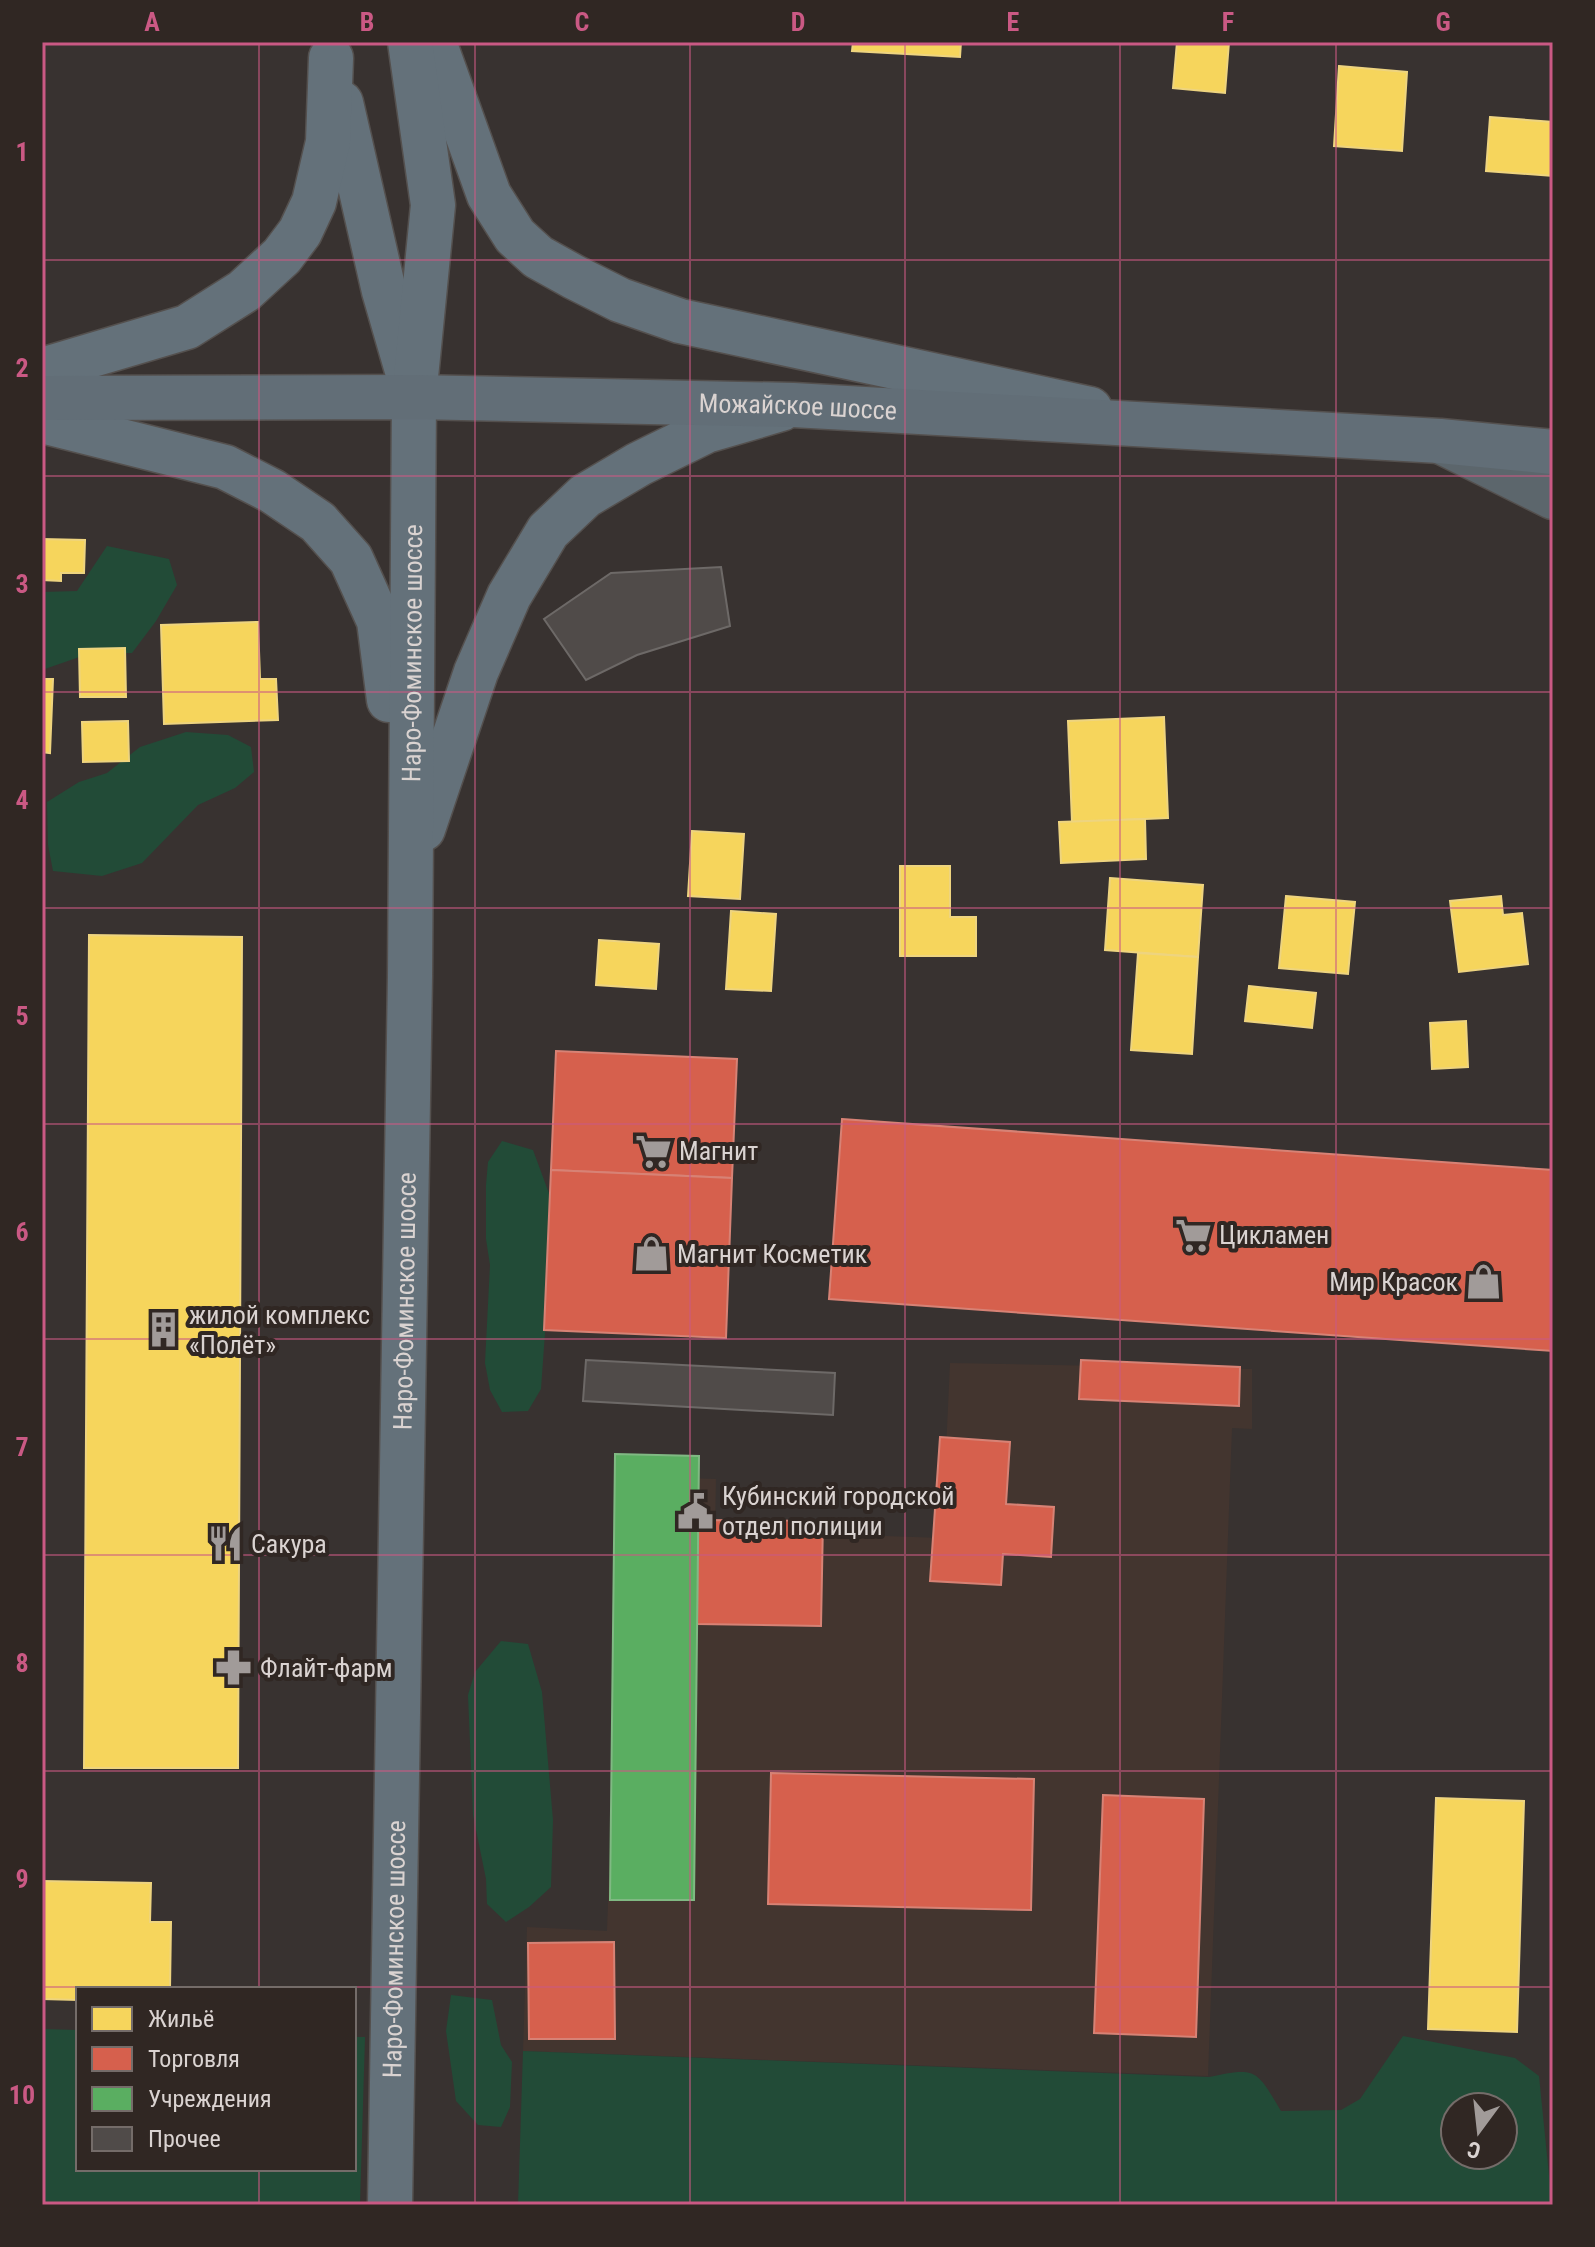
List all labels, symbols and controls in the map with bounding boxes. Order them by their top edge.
text: A [144,7,160,37]
text: B [360,7,374,37]
text: C [575,7,590,37]
text: D [791,7,805,37]
text: E [1007,7,1020,37]
text: F [1222,7,1234,37]
text: G [1435,7,1451,37]
text: 1 [15,137,29,167]
text: 2 [15,353,29,383]
street label: Можайское шоссе [698,388,898,426]
street label: Наро-Фоминское шоссе [396,524,428,782]
text: 3 [15,569,29,599]
text: 4 [15,785,29,815]
text: 5 [15,1001,29,1031]
supermarket icon: Магнит [634,1132,672,1170]
place label: Магнит [679,1136,758,1166]
street label: Наро-Фоминское шоссе [388,1172,422,1430]
supermarket icon: Цикламен [1174,1216,1212,1254]
text: 6 [15,1217,29,1247]
place label: Цикламен [1219,1220,1329,1250]
shop icon: Магнит Косметик [632,1235,670,1273]
place label: Магнит Косметик [677,1239,868,1269]
shop icon: Мир Красок [1465,1263,1503,1301]
place label: Мир Красок [1329,1267,1459,1297]
place label: жилой комплекс «Полёт» [189,1300,370,1360]
building icon: жилой комплекс «Полёт» [144,1311,182,1349]
text: 7 [15,1432,29,1462]
place label: Кубинский городской отдел полиции [722,1481,955,1541]
public building icon: Кубинский городской отдел полиции [677,1492,715,1530]
restaurant icon: Сакура [206,1525,244,1563]
place label: Сакура [251,1529,327,1559]
text: 8 [15,1648,29,1678]
pharmacy icon: Флайт-фарм [215,1649,253,1687]
place label: Флайт-фарм [260,1653,393,1683]
street label: Наро-Фоминское шоссе [377,1820,411,2078]
text: 9 [15,1864,29,1894]
legend [76,1987,356,2171]
text: Жильё [148,2005,214,2033]
text: Торговля [148,2045,240,2073]
text: 10 [9,2080,35,2110]
text: Учреждения [148,2085,272,2113]
north arrow [1439,2091,1519,2171]
text: Прочее [148,2125,221,2153]
text: С [1465,2136,1483,2164]

